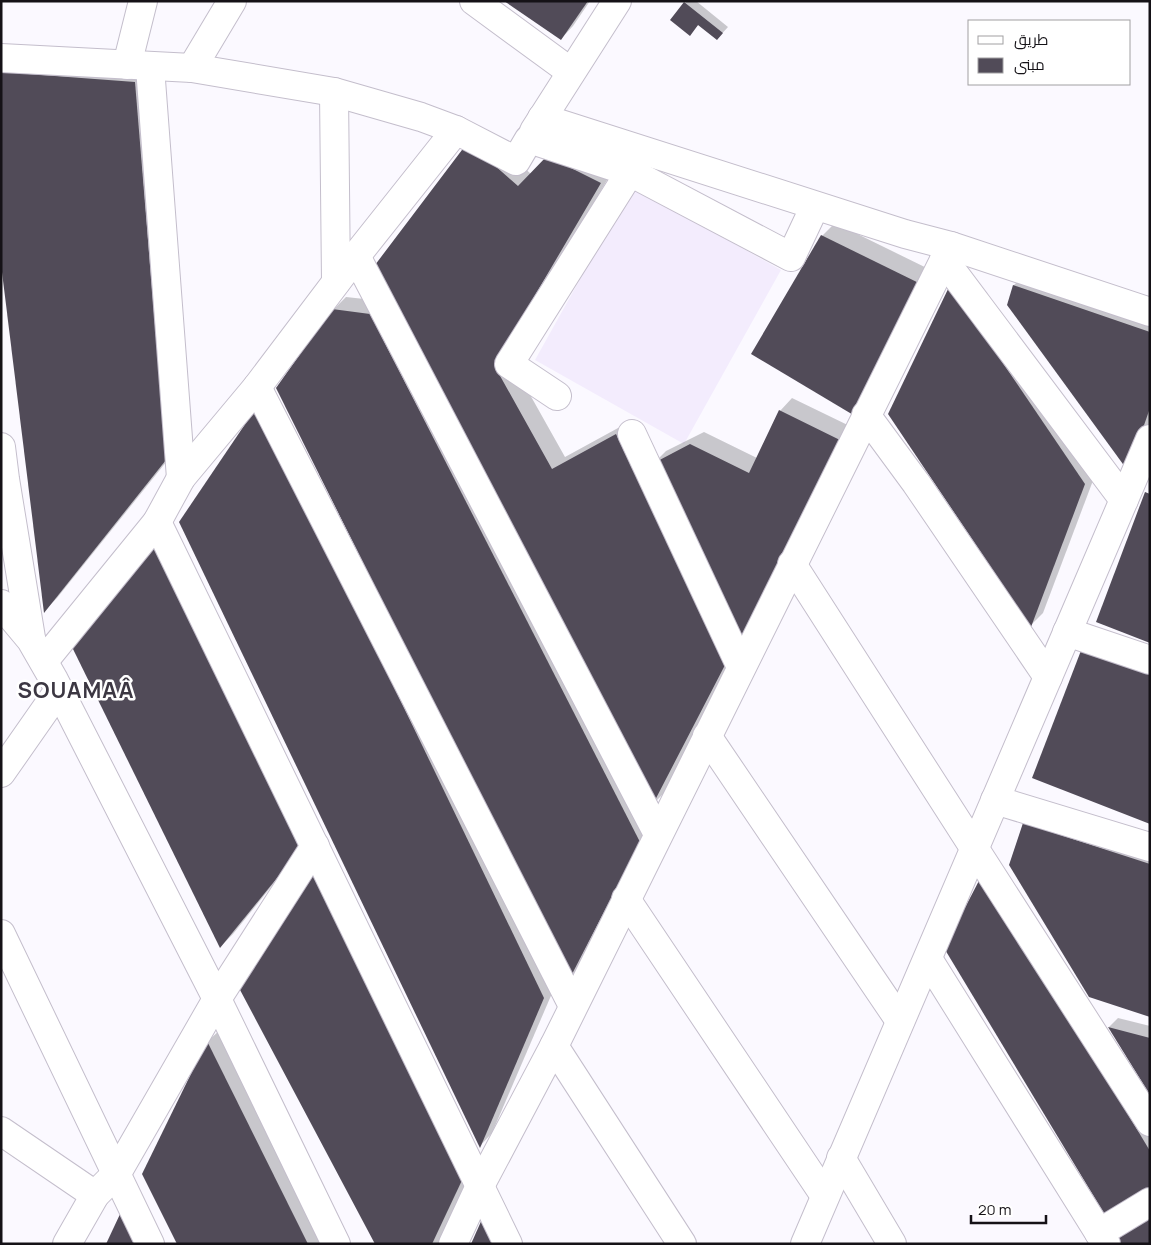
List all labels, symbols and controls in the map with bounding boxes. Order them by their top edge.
legend [968,20,1131,85]
text: طريق [1014,29,1048,50]
text: مبنى [1014,54,1045,75]
district label: SOUAMAÂ [18,675,134,705]
scale bar [971,1192,1046,1224]
text: 20 m [978,1199,1011,1220]

